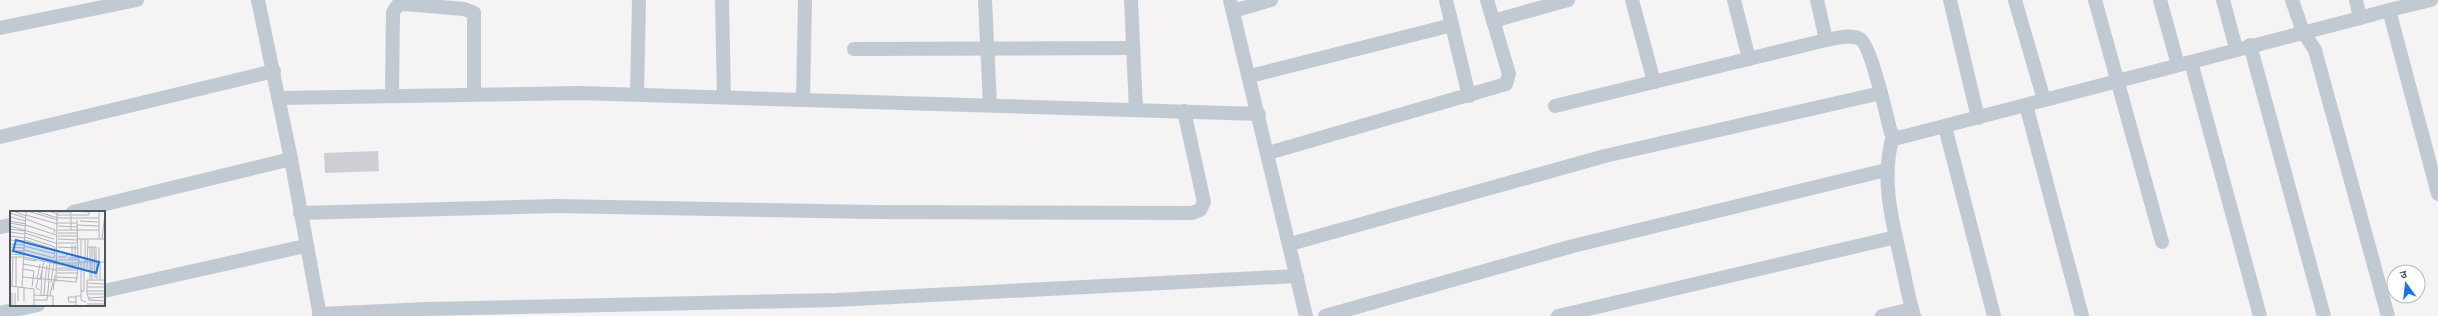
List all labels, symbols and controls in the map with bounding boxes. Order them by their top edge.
inset map [10,211,105,306]
north arrow [2386,264,2426,304]
text: उ [2399,268,2409,282]

